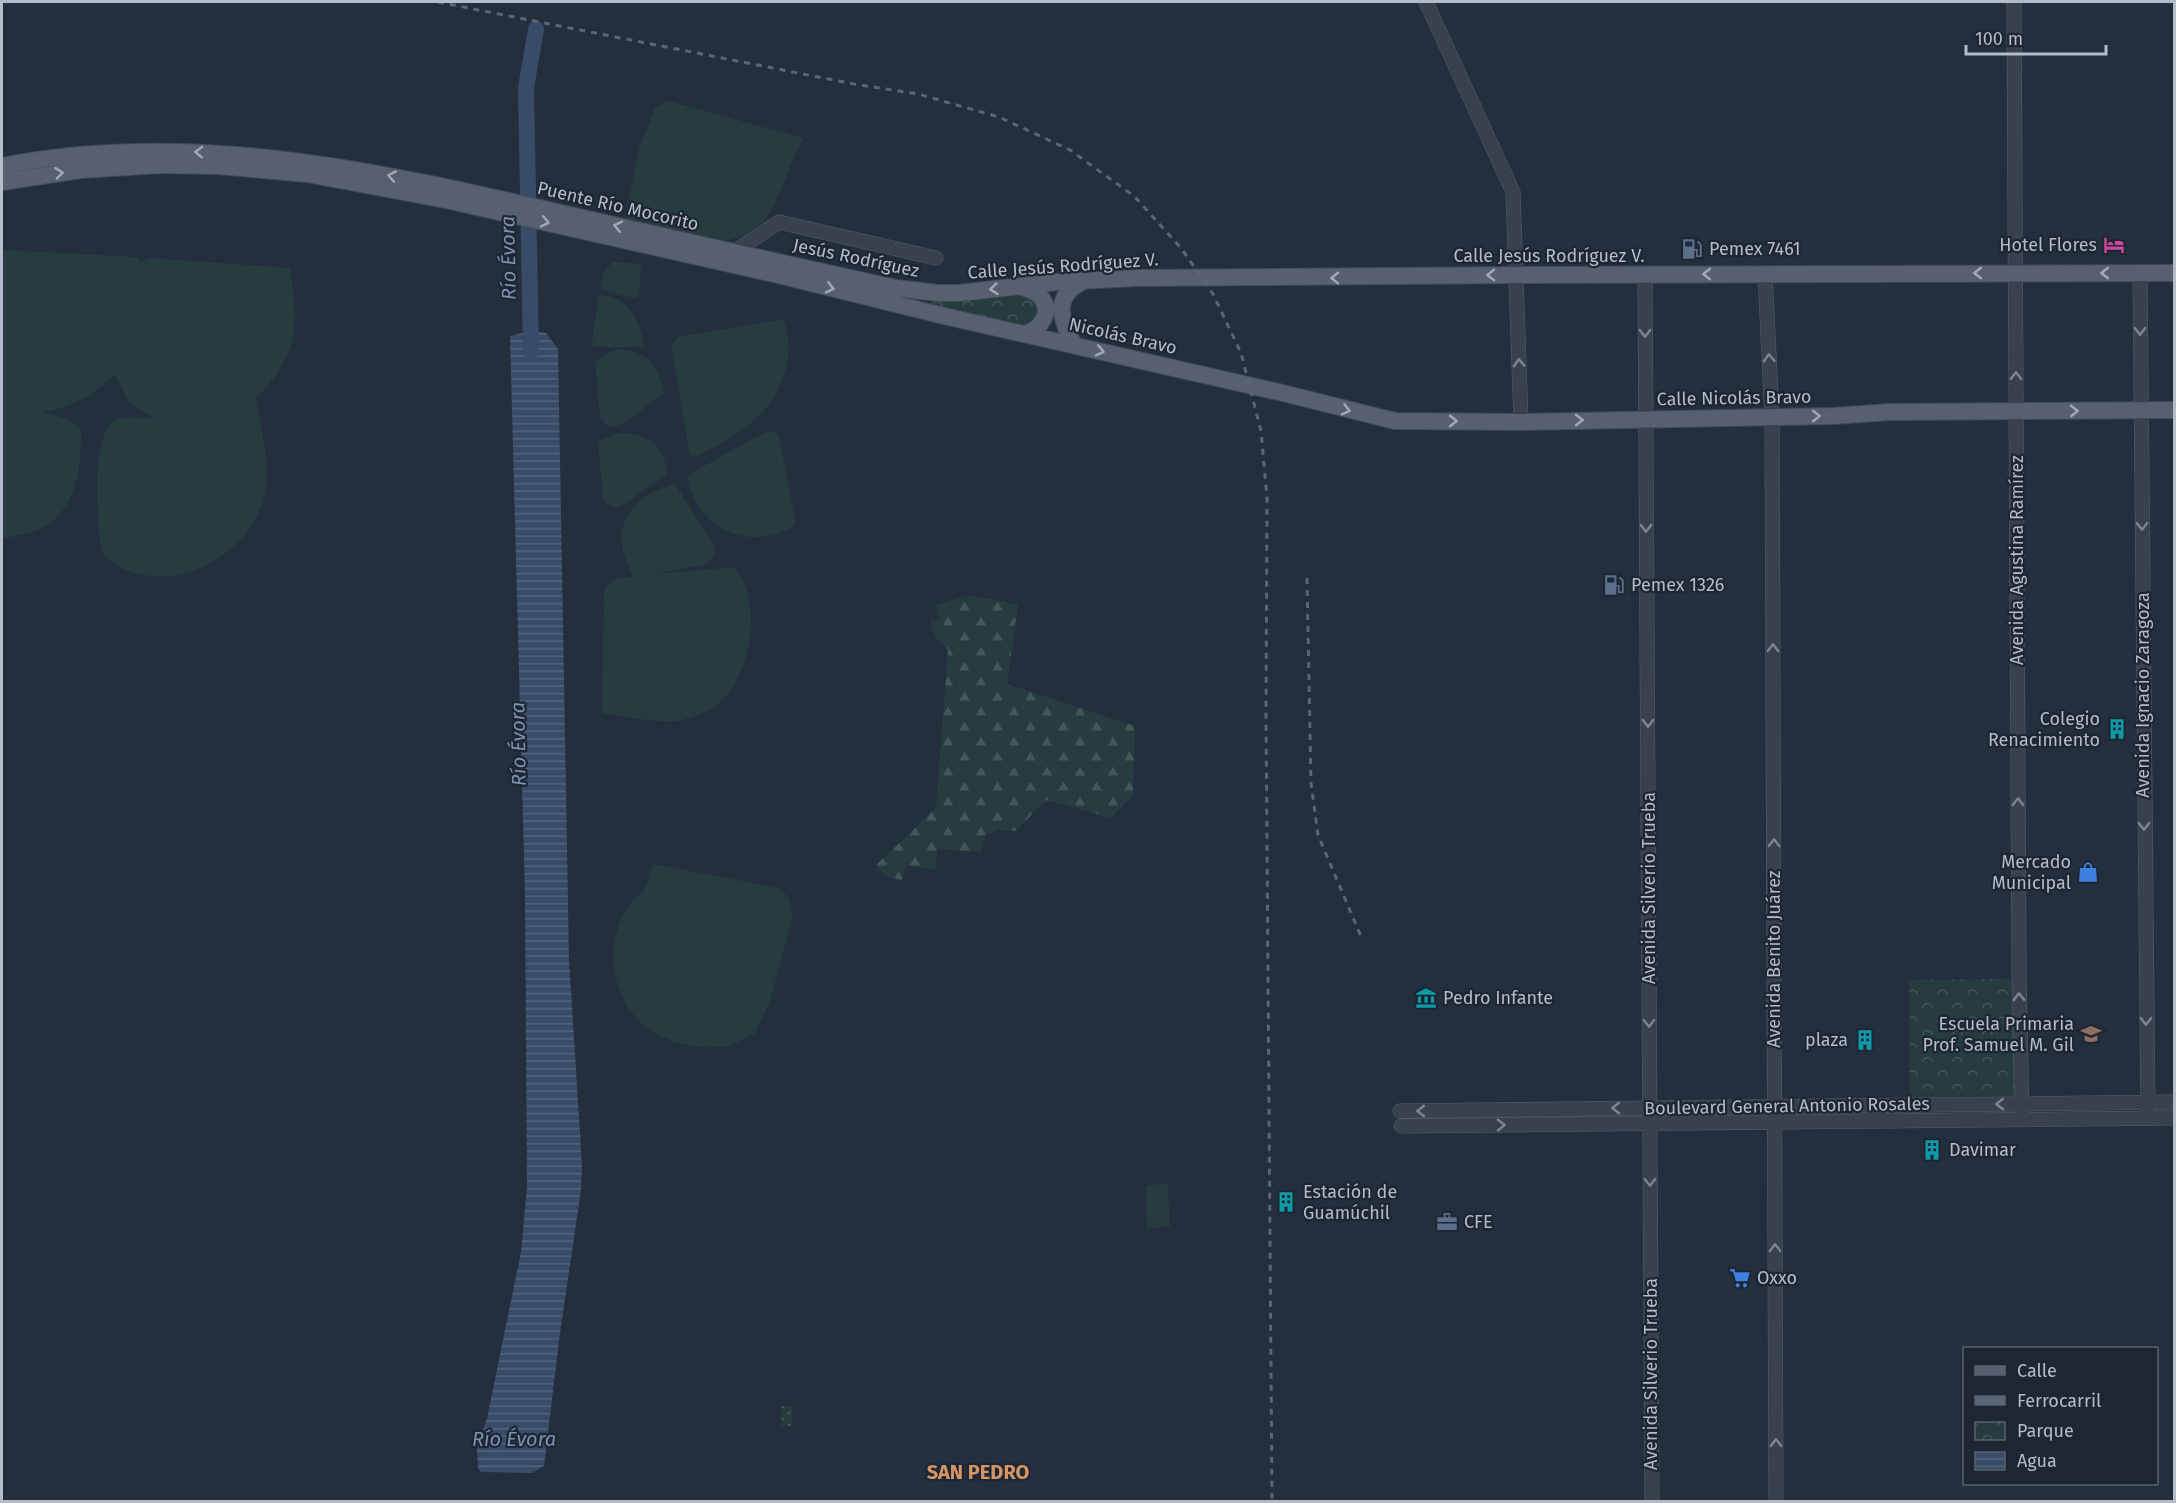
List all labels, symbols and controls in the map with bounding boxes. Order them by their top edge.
scale bar [1966,18,2106,56]
text: 100 m [1975,28,2023,50]
one-way arrow [194,146,203,158]
one-way arrow [55,167,64,179]
one-way arrow [387,170,397,183]
street label: Puente Río Mocorito [535,177,701,235]
one-way arrow [539,215,549,228]
water label: Río Évora [495,216,521,300]
one-way arrow [614,220,624,233]
hotel icon: Hotel Flores [2102,233,2126,257]
street label: Jesús Rodríguez [791,234,921,282]
place label: Hotel Flores [1999,234,2097,256]
fuel station icon: Pemex 7461 [1680,237,1704,261]
place label: Pemex 7461 [1709,238,1801,260]
street label: Calle Jesús Rodríguez V. [1453,245,1645,267]
street label: Calle Jesús Rodríguez V. [967,248,1159,284]
one-way arrow [1973,267,1982,279]
one-way arrow [2101,267,2110,279]
one-way arrow [1702,268,1711,280]
one-way arrow [1486,269,1495,281]
one-way arrow [1331,272,1340,284]
one-way arrow [825,281,835,294]
one-way arrow [989,282,998,295]
street label: Nicolás Bravo [1067,313,1179,359]
one-way arrow [2134,327,2146,336]
one-way arrow [1639,329,1651,338]
one-way arrow [1094,343,1104,356]
one-way arrow [1763,354,1776,363]
one-way arrow [1513,359,1525,368]
one-way arrow [2010,372,2022,381]
street label: Calle Nicolás Bravo [1656,386,1812,410]
one-way arrow [1341,402,1351,415]
one-way arrow [2069,405,2078,417]
one-way arrow [1812,410,1821,422]
one-way arrow [1575,414,1584,427]
one-way arrow [1449,415,1458,427]
street label: Avenida Agustina Ramírez [2006,455,2028,665]
one-way arrow [2136,522,2148,531]
one-way arrow [1640,524,1652,533]
fuel station icon: Pemex 1326 [1602,573,1626,597]
place label: Pemex 1326 [1631,574,1724,596]
street label: Avenida Ignacio Zaragoza [2132,592,2154,798]
one-way arrow [1767,644,1779,653]
water label: Río Évora [505,702,531,786]
place label: Colegio Renacimiento [1988,708,2100,751]
building icon: Colegio Renacimiento [2105,717,2129,741]
one-way arrow [1642,719,1654,728]
street label: Avenida Silverio Trueba [1638,792,1660,984]
one-way arrow [2012,798,2024,807]
one-way arrow [2138,822,2150,831]
one-way arrow [1767,839,1780,848]
place label: Mercado Municipal [1992,851,2071,894]
shop icon: Mercado Municipal [2076,860,2100,884]
street label: Avenida Benito Juárez [1763,870,1785,1048]
museum icon: Pedro Infante [1414,986,1438,1010]
place label: Pedro Infante [1443,987,1553,1009]
one-way arrow [2013,993,2026,1002]
place label: Escuela Primaria Prof. Samuel M. Gil [1923,1013,2074,1056]
one-way arrow [2140,1017,2152,1026]
one-way arrow [1643,1019,1655,1028]
school or university icon: Escuela Primaria Prof. Samuel M. Gil [2079,1022,2103,1046]
building icon: plaza [1853,1028,1877,1052]
place label: plaza [1805,1029,1848,1051]
street label: Boulevard General Antonio Rosales [1644,1093,1930,1119]
one-way arrow [1996,1098,2005,1110]
one-way arrow [1612,1102,1621,1115]
one-way arrow [1417,1105,1426,1117]
one-way arrow [1497,1119,1506,1131]
building icon: Davimar [1920,1138,1944,1162]
place label: Davimar [1949,1139,2016,1161]
one-way arrow [1644,1177,1656,1186]
place label: Estación de Guamúchil [1303,1181,1397,1224]
building icon: Estación de Guamúchil [1274,1190,1298,1214]
office icon: CFE [1435,1210,1459,1234]
place label: CFE [1464,1211,1493,1233]
one-way arrow [1769,1244,1781,1253]
supermarket icon: Oxxo [1728,1266,1752,1290]
place label: Oxxo [1757,1267,1797,1289]
street label: Avenida Silverio Trueba [1640,1278,1662,1470]
legend [1963,1347,2158,1485]
text: Calle [2017,1360,2057,1382]
text: Ferrocarril [2017,1390,2101,1412]
text: Parque [2017,1420,2074,1442]
water label: Río Évora [472,1427,556,1451]
one-way arrow [1770,1439,1782,1448]
text: Agua [2017,1450,2057,1472]
district label: SAN PEDRO [927,1460,1029,1484]

